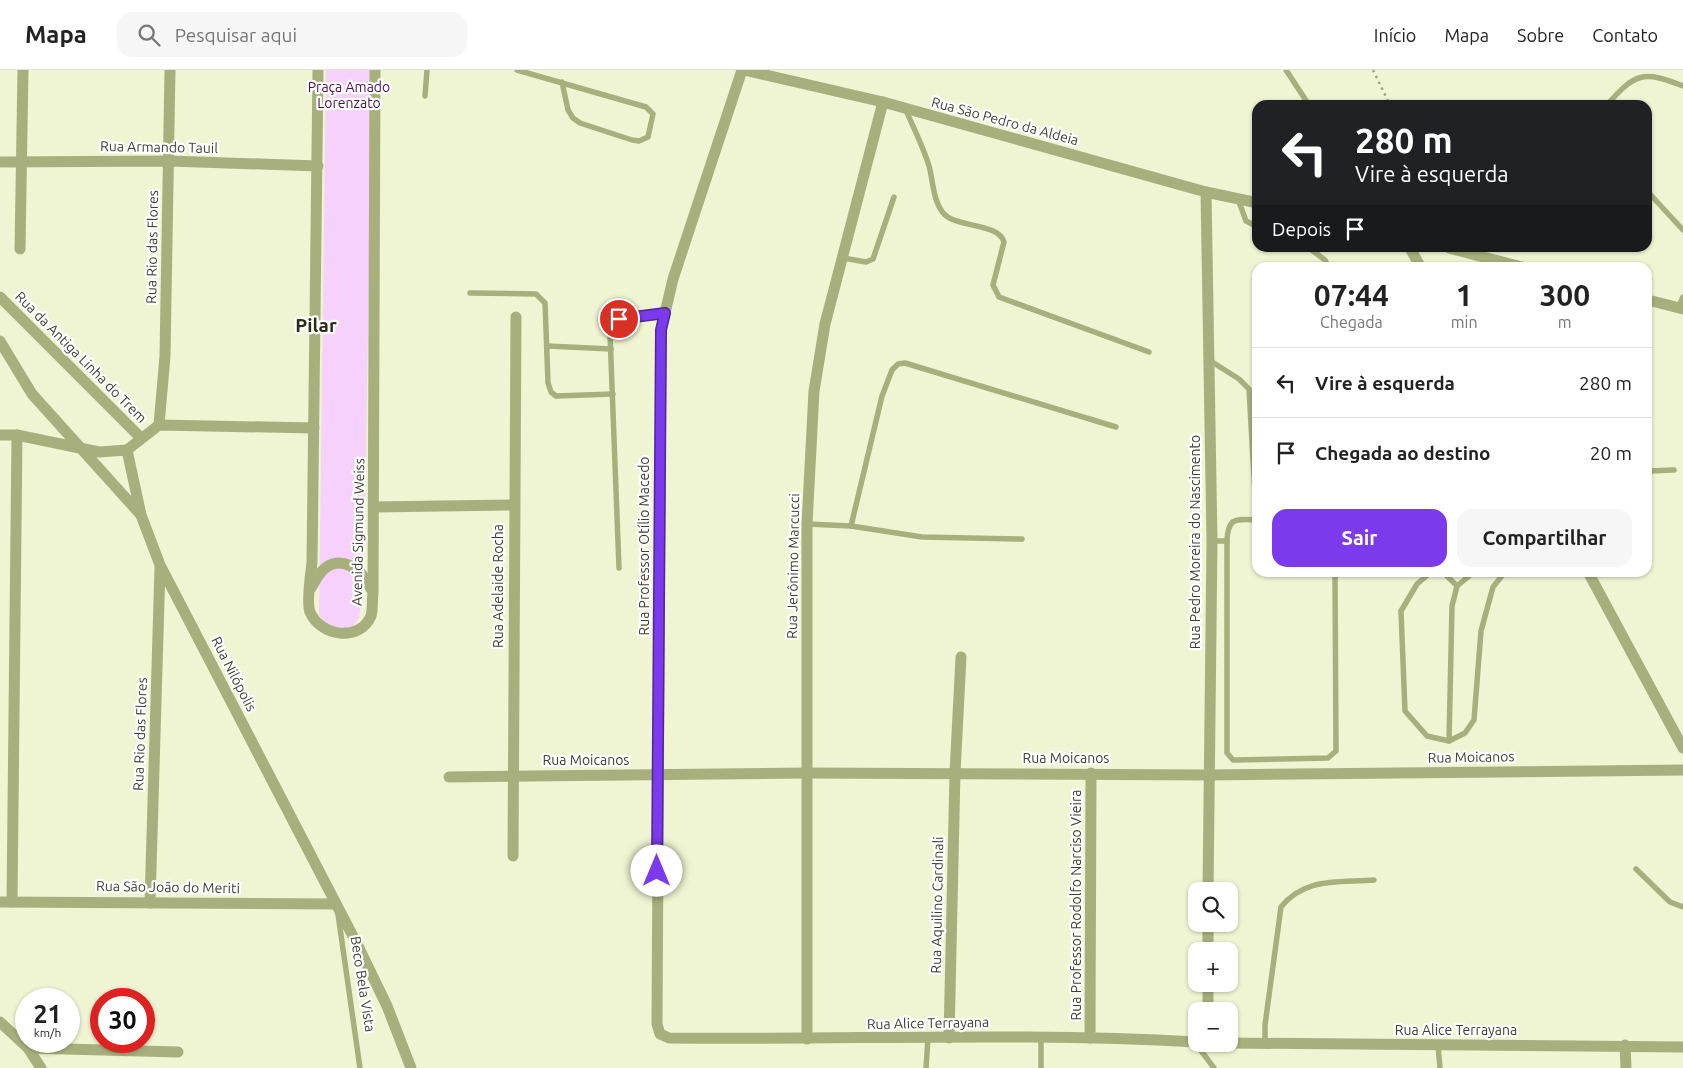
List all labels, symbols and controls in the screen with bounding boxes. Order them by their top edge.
search box [117,12,467,57]
text: Mapa [25,21,87,48]
icon: search [135,21,163,49]
text: Pesquisar aqui [175,24,297,46]
text: Início [1374,25,1416,45]
text: Mapa [1444,25,1489,45]
text: Sobre [1517,25,1564,45]
text: Contato [1592,25,1658,45]
park label: Praça Amado Lorenzato [308,79,390,111]
street label: Rua São Pedro da Aldeia [930,94,1080,148]
icon: left [1272,120,1337,185]
text: 280 m [1355,120,1453,160]
street label: Rua Armando Tauil [100,138,218,156]
text: Vire à esquerda [1355,161,1509,186]
street label: Rua Rio das Flores [143,190,161,304]
icon: arrive [1341,215,1369,243]
text: Depois [1272,218,1331,240]
text: 07:44 [1314,278,1389,312]
text: 1 [1456,278,1473,312]
text: 300 [1539,278,1590,312]
street label: Rua da Antiga Linha do Trem [12,288,150,426]
pin [598,298,640,340]
icon: arrive [605,305,633,333]
text: Chegada [1320,313,1383,331]
text: min [1451,313,1478,331]
text: m [1558,313,1572,331]
district label: Pilar [295,314,337,336]
icon: left [1272,369,1300,397]
text: Vire à esquerda [1315,372,1455,394]
text: 280 m [1579,372,1632,394]
street label: Rua Pedro Moreira do Nascimento [1187,435,1203,649]
icon: arrive [1272,439,1300,467]
text: Chegada ao destino [1315,442,1491,464]
text: 20 m [1590,442,1632,464]
street label: Rua Professor Otílio Macedo [636,456,652,636]
street label: Avenida Sigmund Weiss [349,458,367,606]
street label: Rua Jerônimo Marcucci [784,493,802,639]
button: Sair [1272,509,1447,567]
button: Compartilhar [1457,509,1632,567]
street label: Rua Adelaide Rocha [490,524,506,648]
street label: Rua Nilópolis [208,634,260,714]
street label: Rua Rio das Flores [130,677,150,791]
street label: Rua Moicanos [1427,748,1515,766]
street label: Rua Moicanos [1023,750,1109,766]
street label: Rua Moicanos [543,752,629,768]
street label: Rua Professor Rodolfo Narciso Vieira [1068,790,1084,1020]
street label: Rua Aquilino Cardinali [928,836,946,974]
position arrow [630,844,682,896]
street label: Rua São João do Meriti [96,878,240,896]
map controls [1188,882,1238,1052]
button: search [1188,882,1238,932]
street label: Beco Bela Vista [348,935,378,1033]
button: + [1188,942,1238,992]
speed limit sign: 30 [90,988,155,1053]
text: 21 [33,1000,62,1028]
button: − [1188,1002,1238,1052]
street label: Rua Alice Terrayana [867,1014,989,1032]
street label: Rua Alice Terrayana [1395,1022,1517,1038]
text: km/h [34,1026,61,1039]

